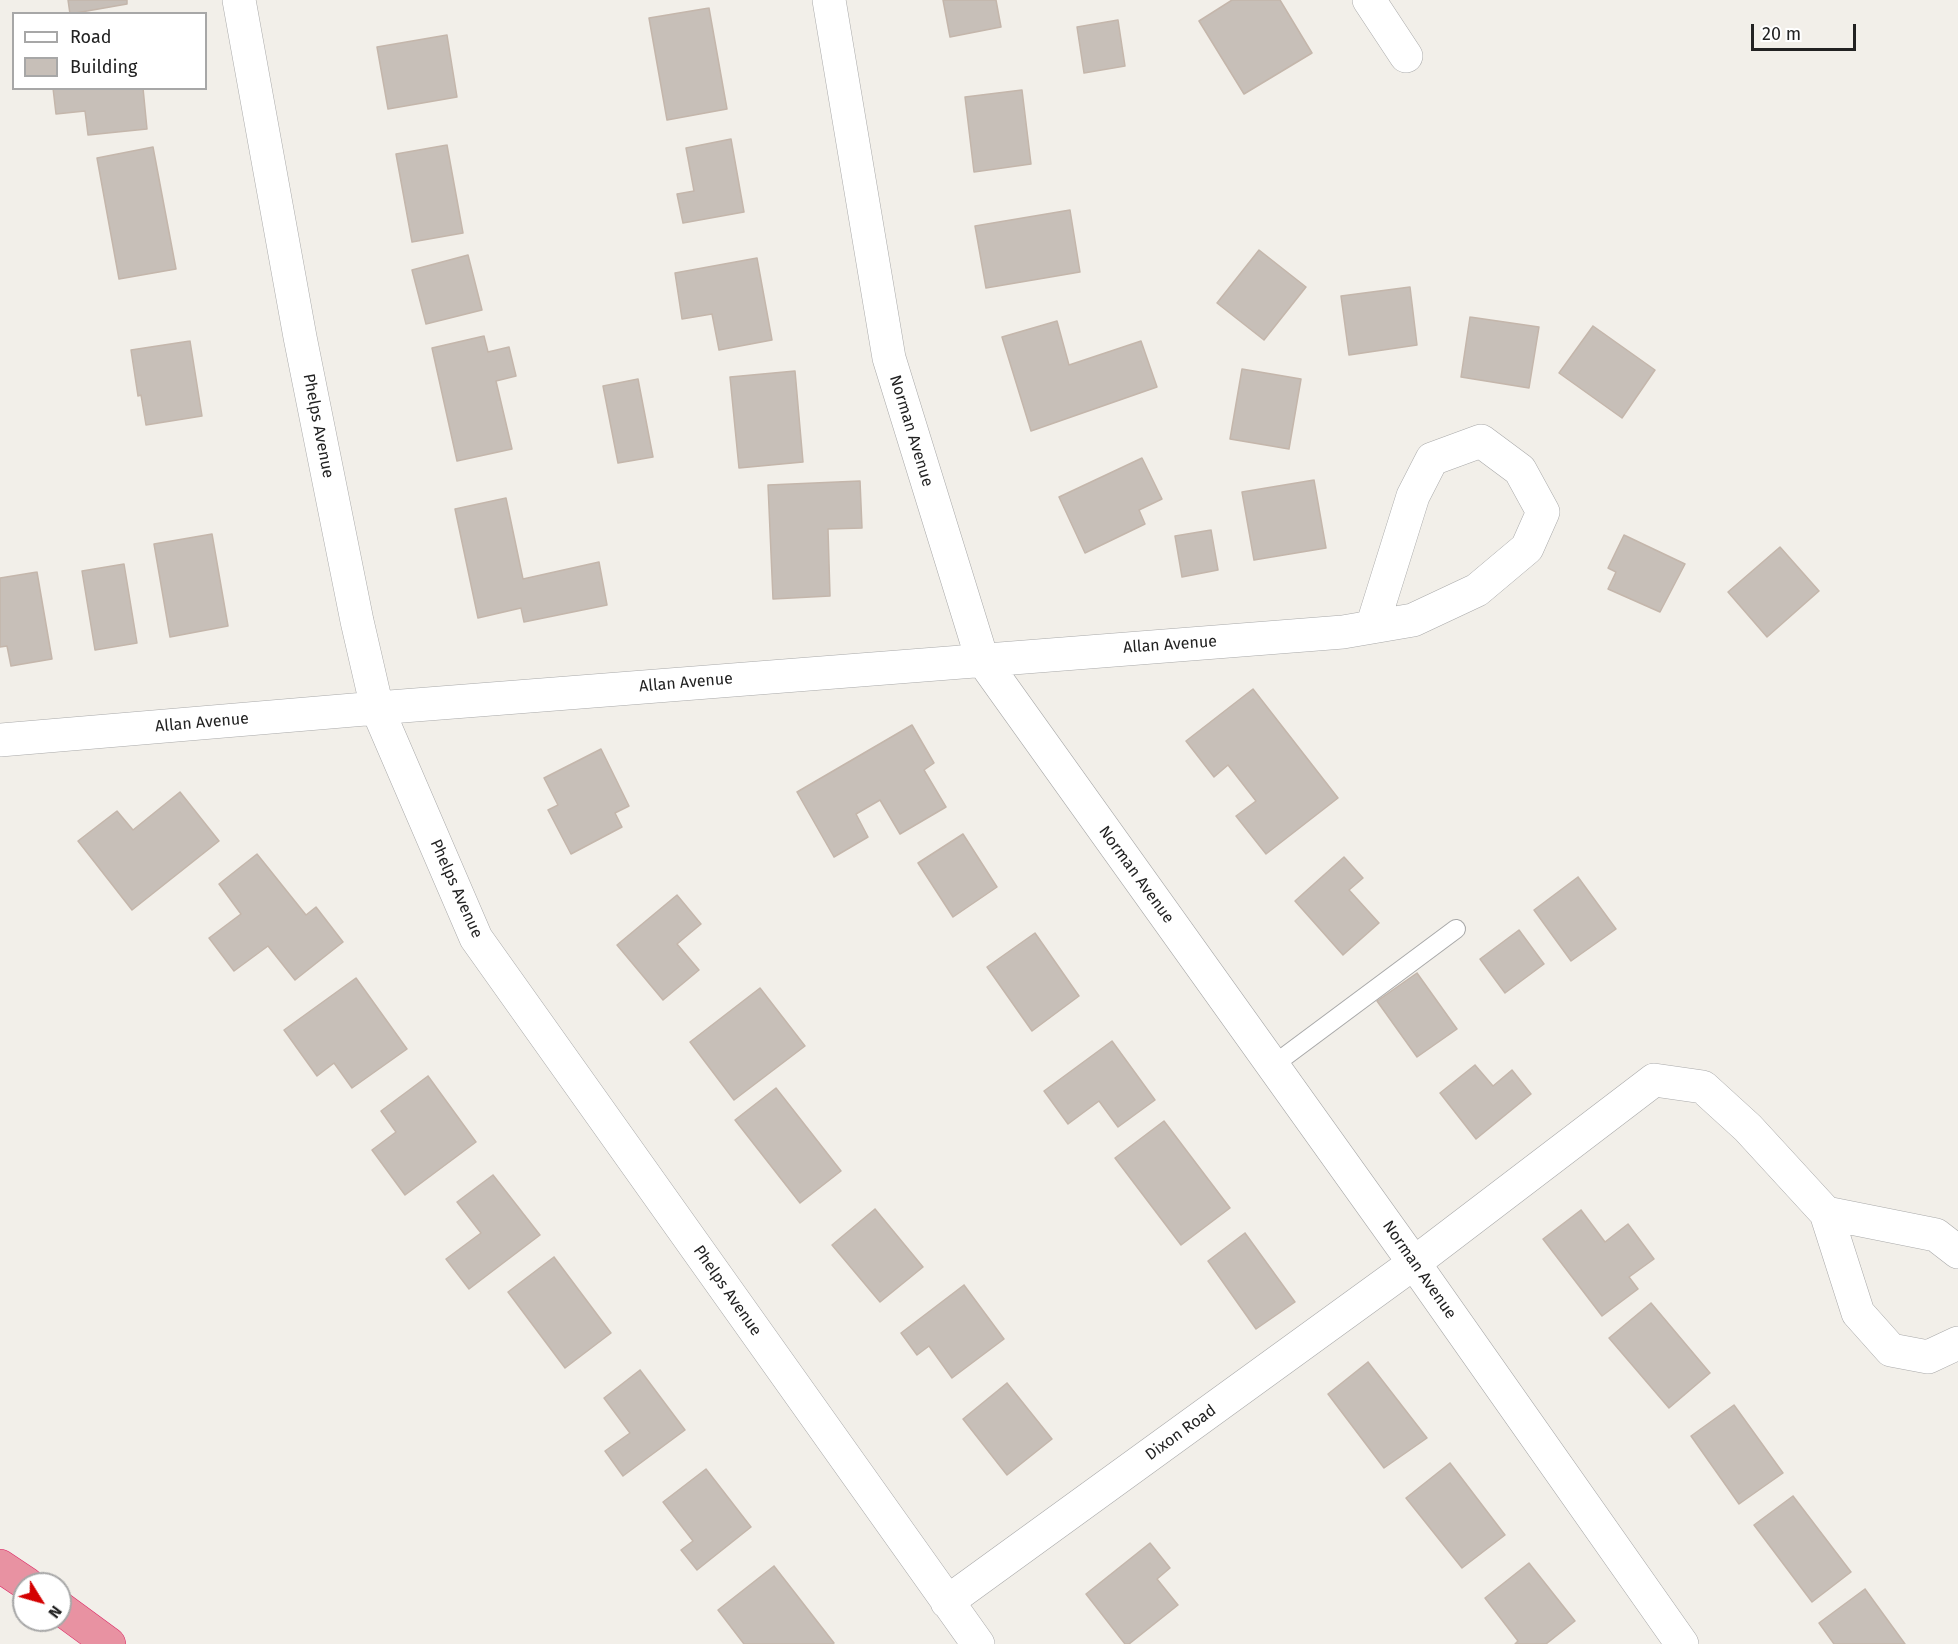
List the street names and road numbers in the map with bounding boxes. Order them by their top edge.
street label: Phelps Avenue [298,372,338,480]
street label: Norman Avenue [885,373,937,489]
street label: Allan Avenue [1123,632,1217,658]
street label: Allan Avenue [638,669,734,697]
street label: Allan Avenue [154,709,250,737]
street label: Norman Avenue [1094,823,1178,927]
street label: Phelps Avenue [426,837,486,941]
street label: Norman Avenue [1378,1217,1460,1323]
street label: Phelps Avenue [689,1242,765,1340]
street label: Dixon Road [1142,1401,1220,1465]

